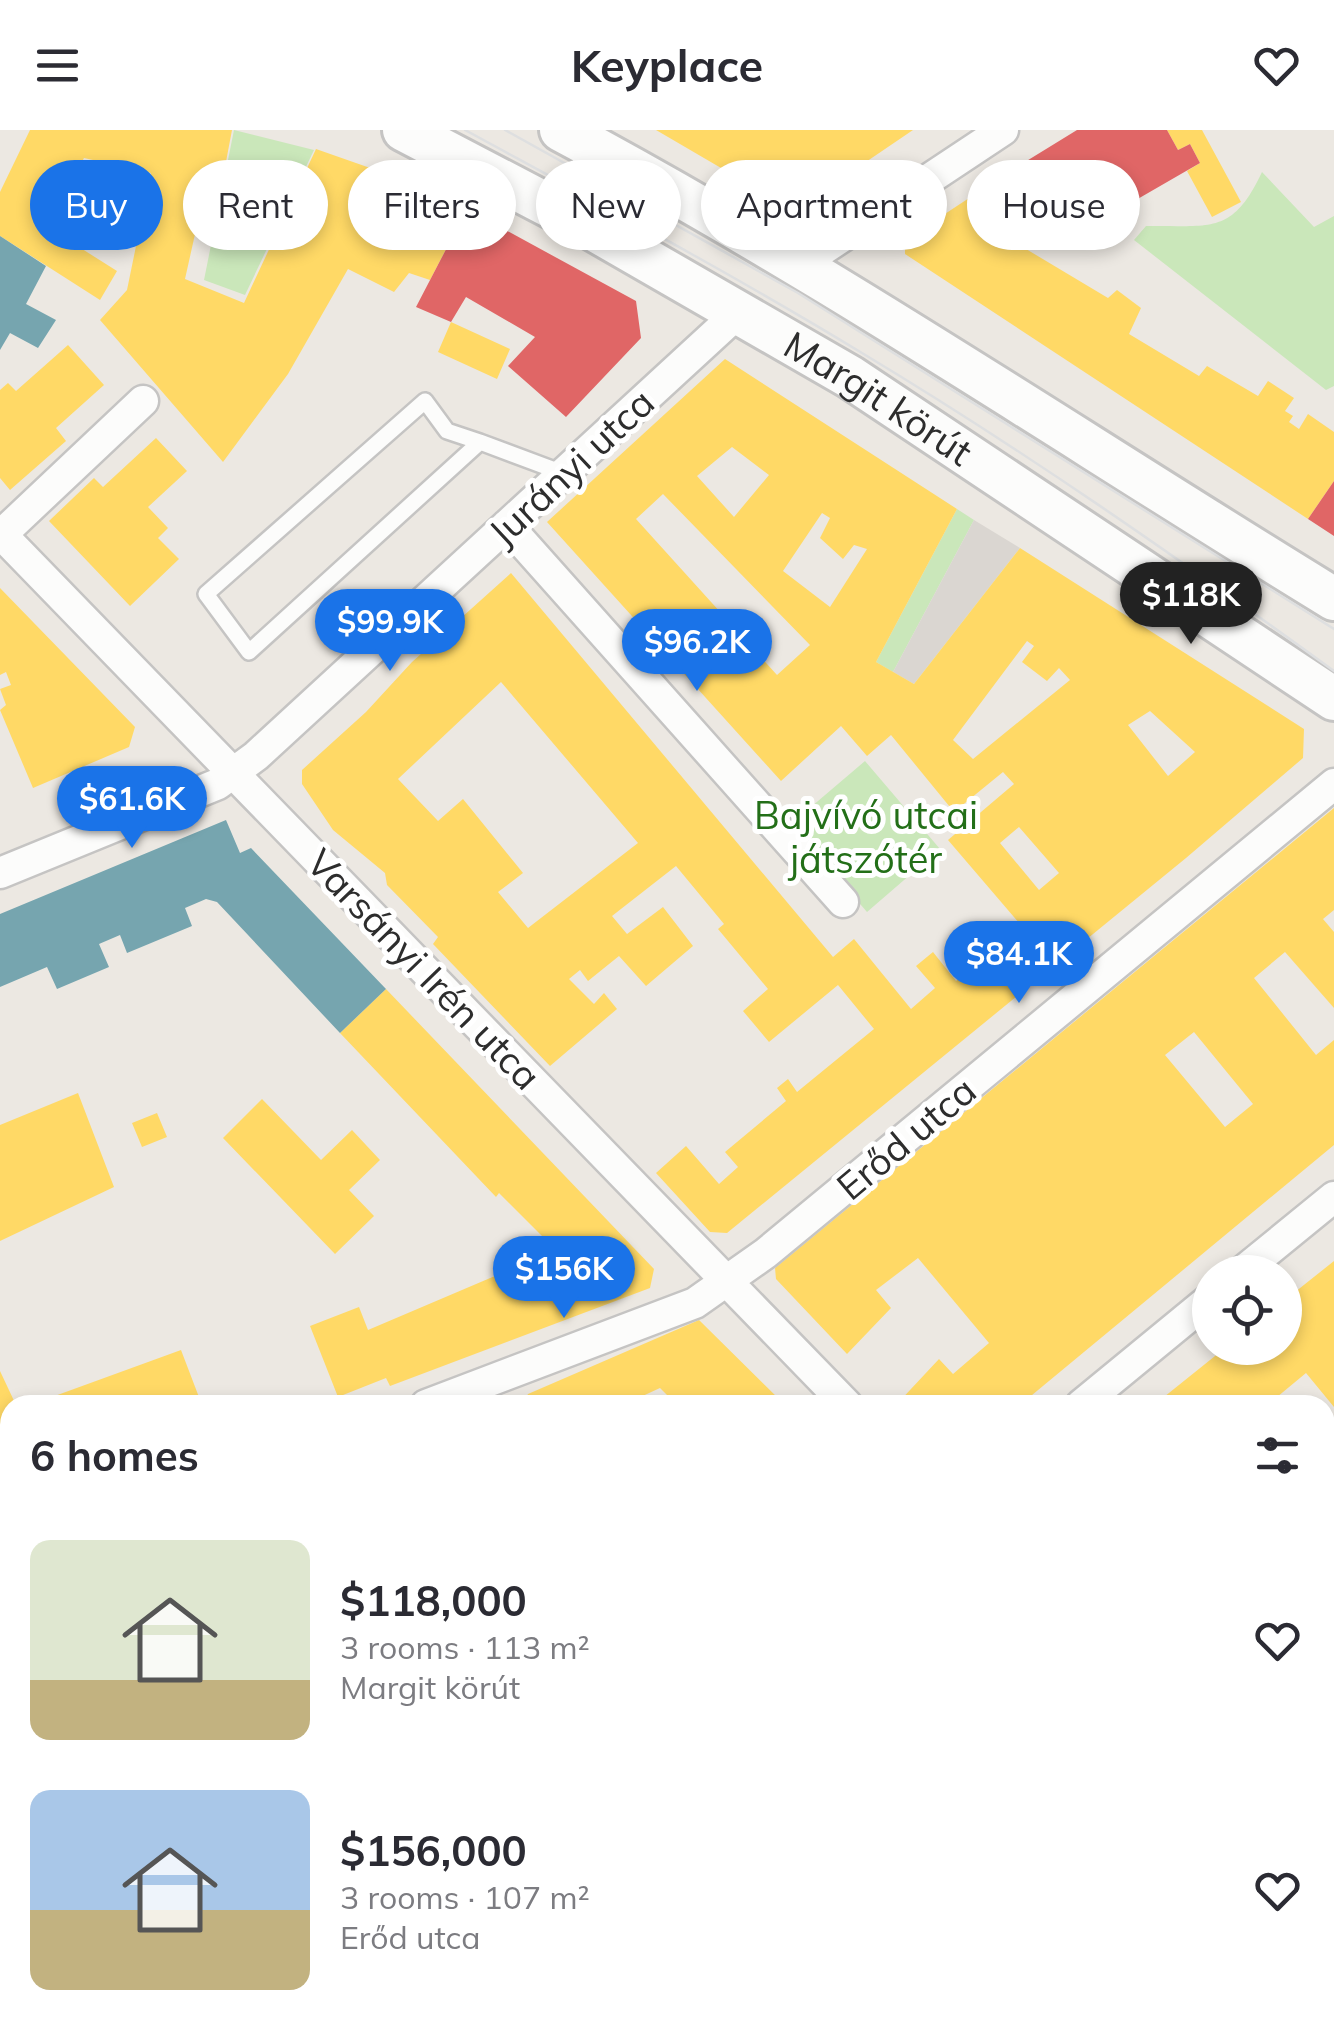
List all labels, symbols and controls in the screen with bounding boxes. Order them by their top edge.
text: Keyplace [571,37,763,93]
icon: menu [30,38,85,93]
icon: heart [1249,38,1304,93]
chip: Buy [30,160,163,250]
chip: Rent [183,160,328,250]
chip: Filters [348,160,516,250]
chip: New [536,160,681,250]
chip: Apartment [701,160,947,250]
chip: House [967,160,1140,250]
street label: Margit körút [776,320,982,476]
street label: Jurányi utca [478,378,664,556]
pin: $118K [1121,562,1261,647]
text: $118K [1142,574,1240,614]
pin: $99.9K [309,589,471,674]
text: $99.9K [337,601,443,641]
pin: $96.2K [616,609,778,694]
text: $96.2K [644,621,750,661]
pin: $61.6K [51,766,213,851]
text: $61.6K [79,778,185,818]
park label: Bajvívó utcai játszótér [754,791,978,883]
street label: Varsányi Irén utca [297,839,551,1099]
pin: $84.1K [938,921,1100,1006]
text: $84.1K [966,933,1072,973]
street label: Erőd utca [827,1066,985,1210]
pin: $156K [494,1236,634,1321]
text: $156K [515,1248,613,1288]
map controls [1192,1255,1302,1365]
button: locate [1192,1255,1302,1365]
icon: filters [1250,1428,1305,1483]
text: 6 homes [30,1429,199,1482]
text: $118,000 [340,1574,527,1627]
icon: home [110,1580,230,1700]
icon: heart [1250,1613,1305,1668]
text: 3 rooms · 113 m² [340,1627,590,1667]
text: Margit körút [340,1667,520,1707]
text: $156,000 [340,1824,527,1877]
icon: home [110,1830,230,1950]
icon: heart [1250,1863,1305,1918]
text: 3 rooms · 107 m² [340,1877,590,1917]
text: Erőd utca [340,1917,480,1957]

